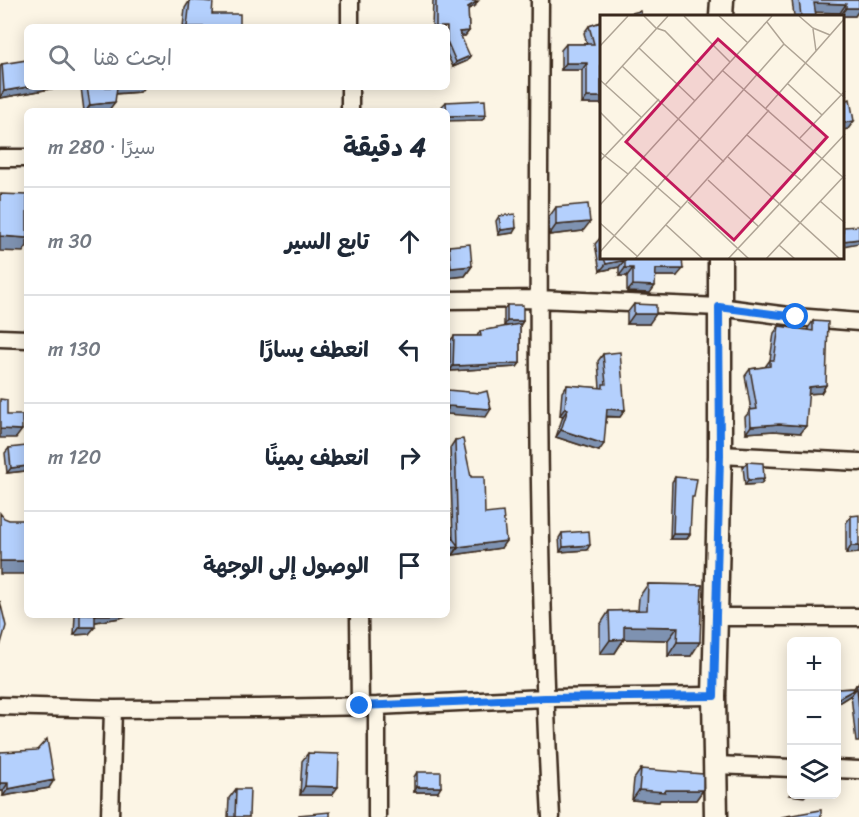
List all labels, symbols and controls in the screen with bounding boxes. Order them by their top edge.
inset map [600,15,844,260]
search box [24,24,450,90]
text: ابحث هنا [93,38,172,77]
icon: search [45,41,78,74]
text: 4 دقيقة [343,124,426,170]
text: سيرًا · 280 m [48,130,155,165]
text: تابع السير [285,222,369,261]
text: 30 m [48,224,92,259]
icon: ahead [393,225,426,258]
route start [782,303,808,329]
text: انعطف يسارًا [259,330,369,369]
text: 130 m [48,332,101,367]
icon: left [393,333,426,366]
text: انعطف يمينًا [265,438,369,477]
text: 120 m [48,440,101,475]
icon: right [393,441,426,474]
text: الوصول إلى الوجهة [203,546,369,585]
icon: arrive [393,549,426,582]
map controls [787,637,841,799]
button: + [787,637,841,691]
button: − [787,691,841,745]
route end [346,692,372,718]
button: layers [787,745,841,799]

